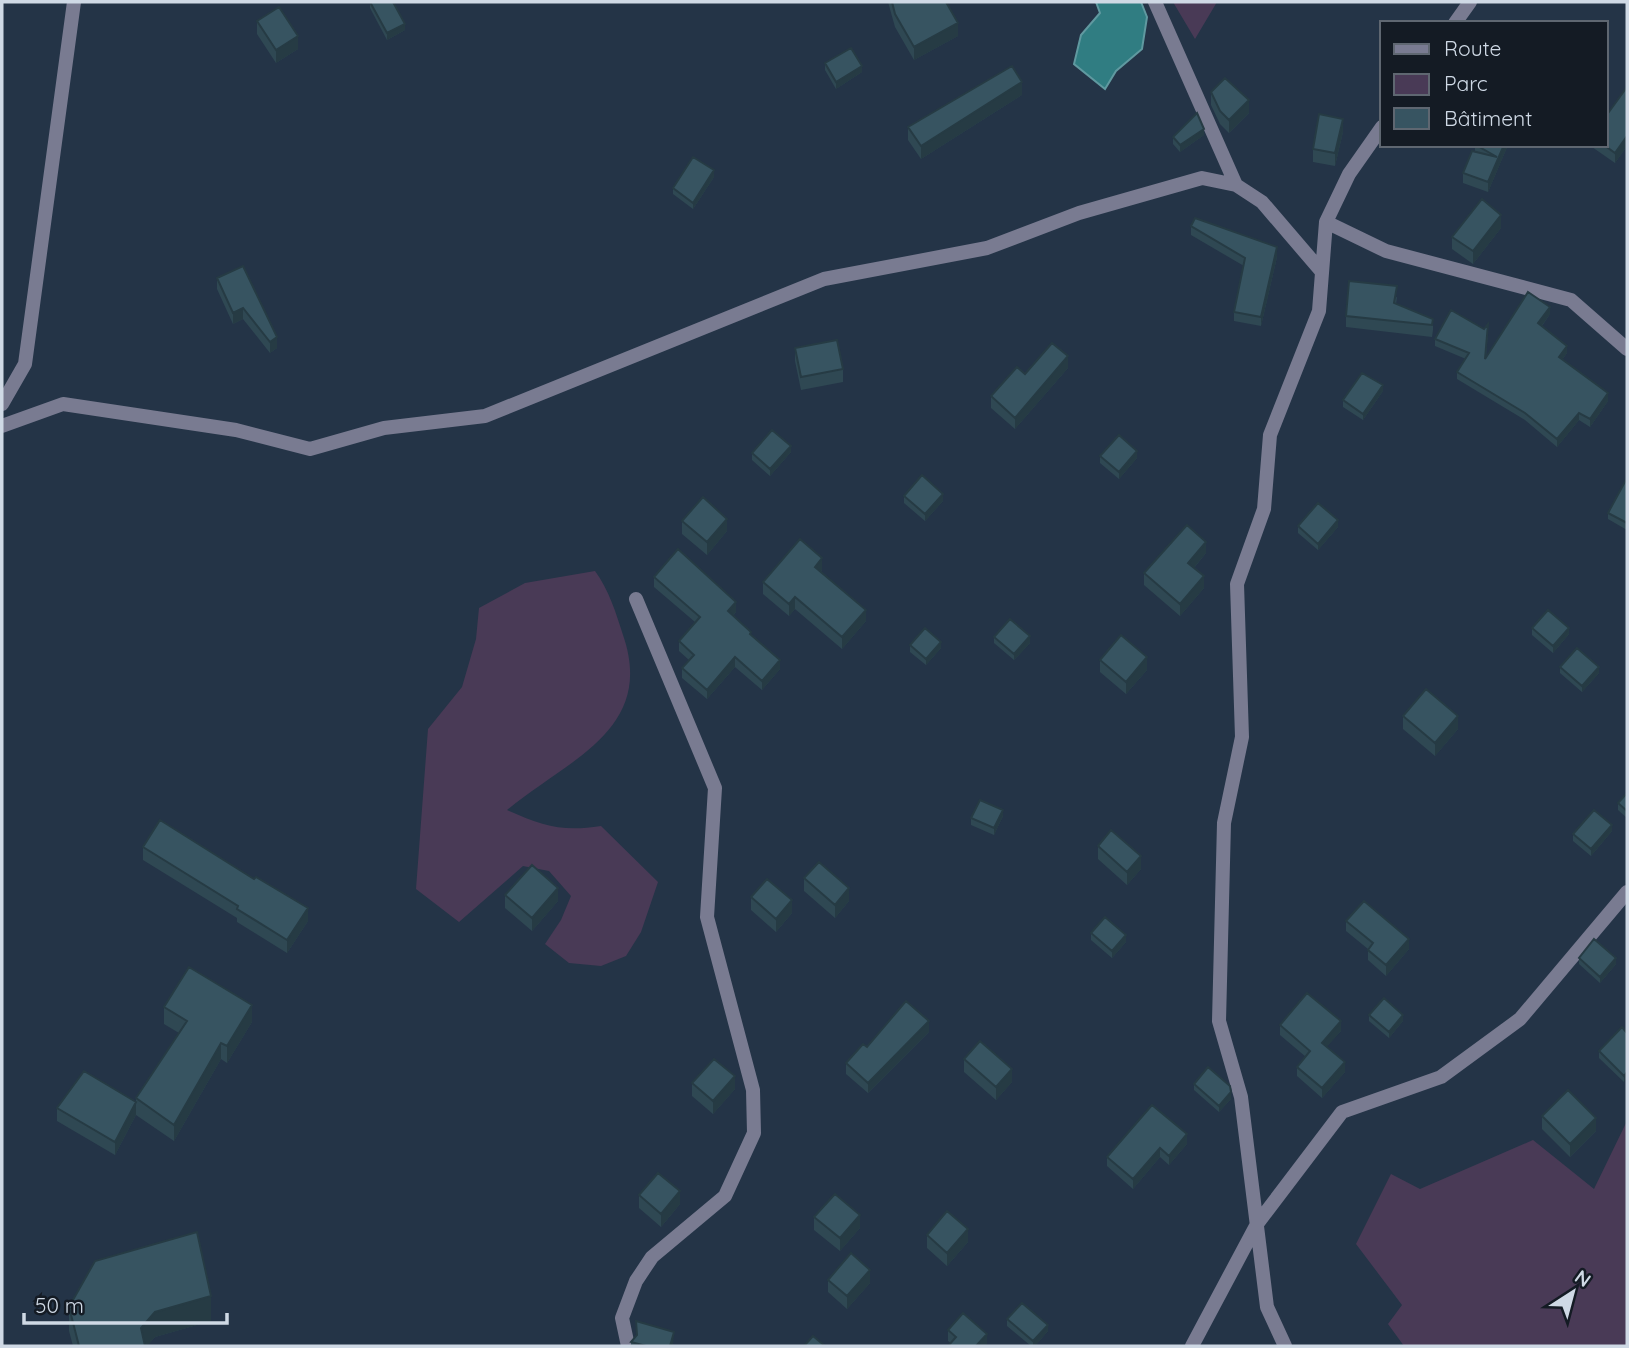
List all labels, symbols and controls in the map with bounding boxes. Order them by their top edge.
legend [1380,21,1608,147]
text: Route [1444,35,1501,61]
text: Parc [1444,70,1488,96]
text: Bâtiment [1444,105,1532,131]
north arrow [1538,1257,1608,1327]
text: N [1570,1264,1596,1292]
scale bar [24,1282,228,1326]
text: 50 m [35,1292,84,1318]

